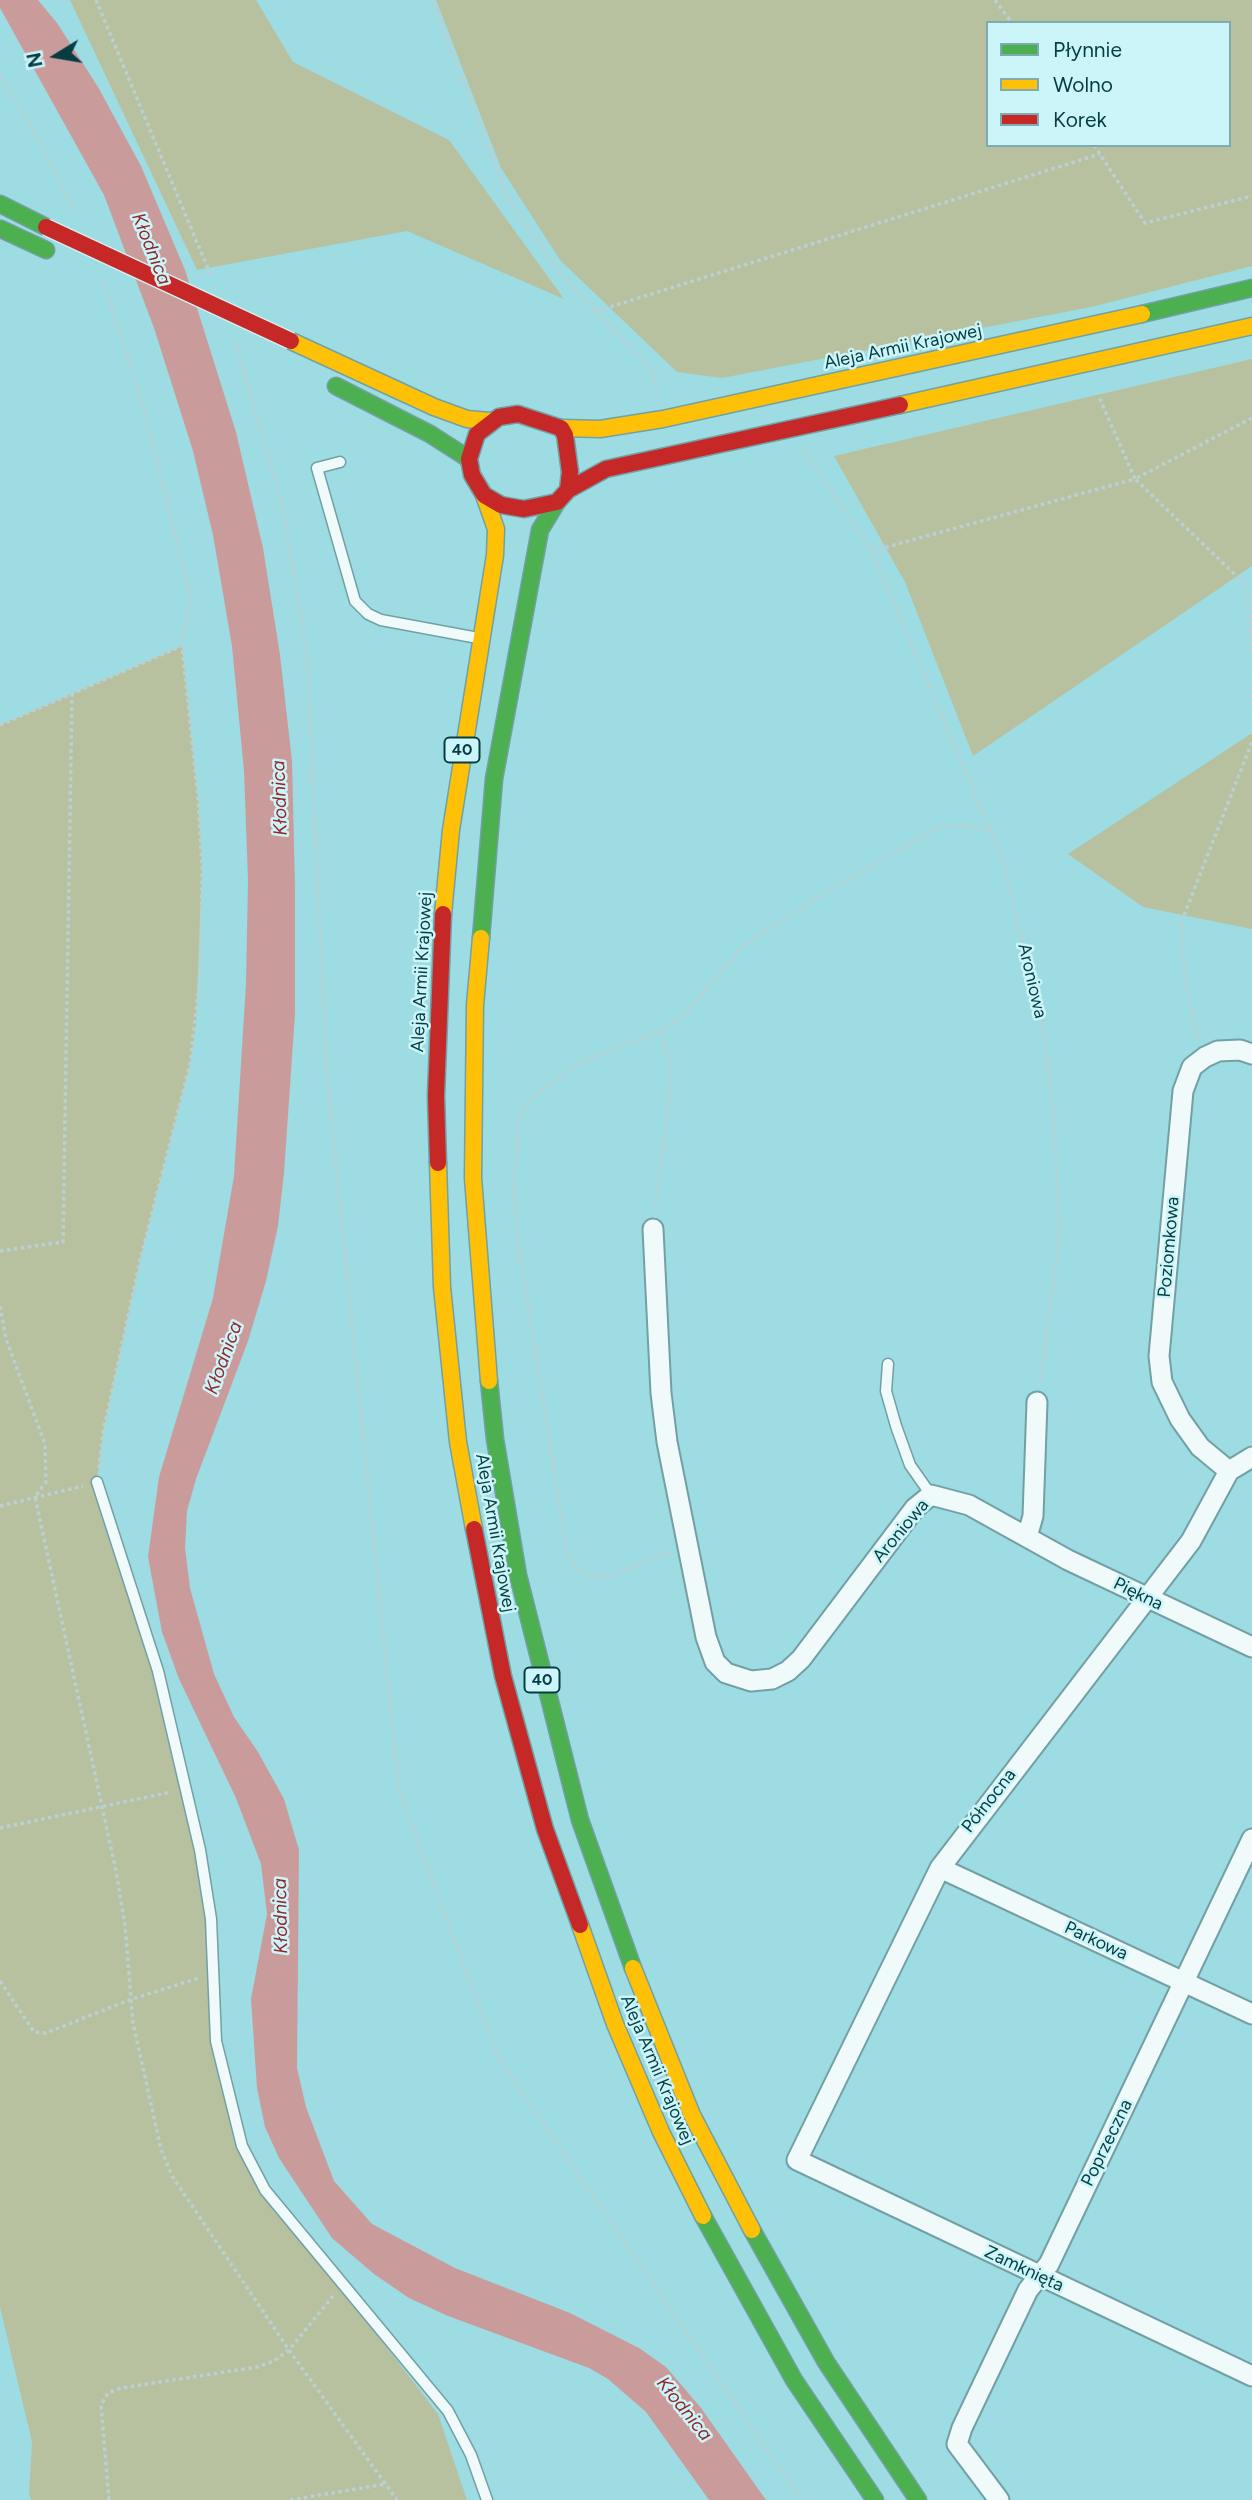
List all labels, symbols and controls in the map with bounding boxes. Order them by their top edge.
north arrow [21,21,91,91]
legend [986,21,1231,147]
text: Płynnie [1053,37,1122,62]
text: N [22,51,48,70]
text: Wolno [1053,72,1113,97]
text: Korek [1053,107,1107,132]
water label: Kłodnica [126,210,176,288]
street label: Aleja Armii Krajowej [822,320,984,374]
road number: 40 [444,737,480,762]
water label: Kłodnica [267,760,293,836]
street label: Aleja Armii Krajowej [407,891,437,1053]
street label: Aroniowa [1013,941,1051,1021]
street label: Poziomkowa [1154,1196,1184,1298]
water label: Kłodnica [200,1319,248,1397]
street label: Aleja Armii Krajowej [470,1452,520,1614]
street label: Aroniowa [868,1495,934,1567]
street label: Piękna [1110,1573,1166,1615]
road number: 40 [524,1668,560,1692]
street label: Północna [957,1765,1021,1837]
water label: Kłodnica [269,1878,293,1954]
street label: Parkowa [1061,1917,1131,1965]
street label: Aleja Armii Krajowej [616,1992,698,2148]
street label: Poprzeczna [1077,2096,1137,2190]
street label: Zamknięta [981,2241,1067,2297]
water label: Kłodnica [651,2372,717,2446]

